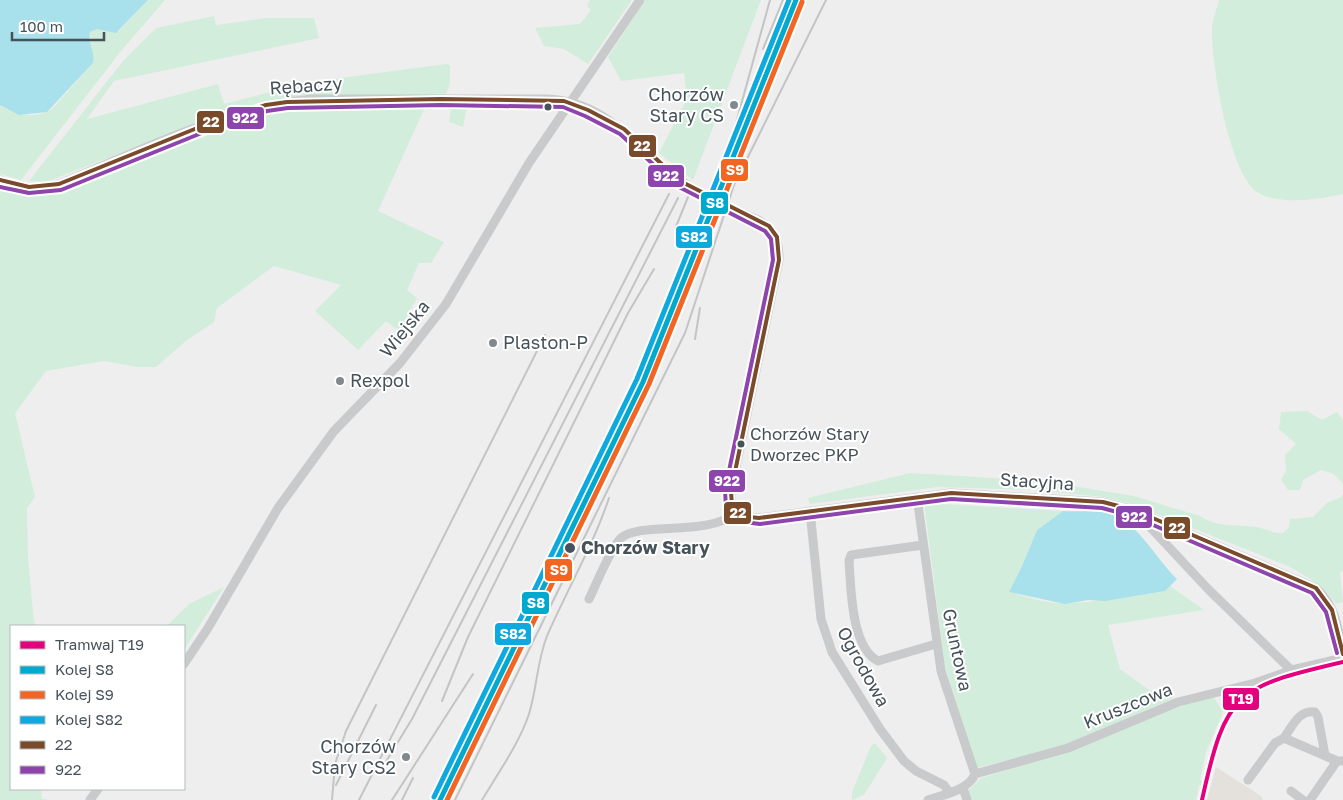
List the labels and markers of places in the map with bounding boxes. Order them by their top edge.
place label: Chorzów Stary CS [648,83,724,126]
marker: Chorzów Stary CS [728,99,740,111]
unlabelled marker [543,102,553,112]
place label: Plaston-P [503,331,588,353]
marker: Plaston-P [487,337,499,349]
place label: Rexpol [350,369,410,391]
marker: Rexpol [334,375,346,387]
place label: Chorzów Stary Dworzec PKP [750,423,870,465]
marker: Chorzów Stary Dworzec PKP [736,439,746,449]
place label: Chorzów Stary [581,536,710,558]
marker: Chorzów Stary [563,541,577,555]
place label: Chorzów Stary CS2 [311,735,396,778]
marker: Chorzów Stary CS2 [400,751,412,763]

